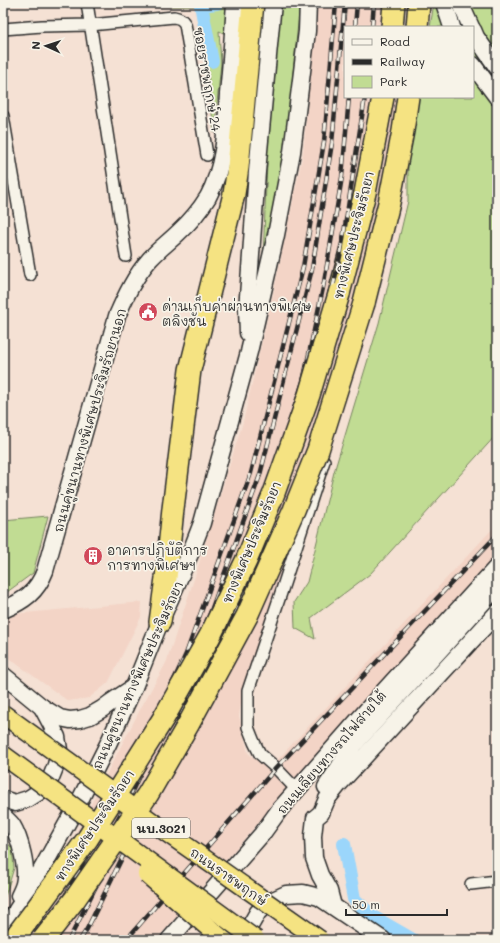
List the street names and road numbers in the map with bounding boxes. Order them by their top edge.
street label: ซอยราชพฤกษ์ 24 [189,26,226,133]
street label: ทางพิเศษประจิมรัถยา [329,169,377,301]
street label: ถนนคู่ขนานทางพิเศษประจิมรัถยานอก [49,306,131,535]
street label: ทางพิเศษประจิมรัถยา [218,478,284,606]
street label: ถนนคู่ขนานทางพิเศษประจิมรัถยา [88,578,188,773]
street label: ถนนเลียบทางรถไฟสายใต้ [273,687,389,817]
street label: ทางพิเศษประจิมรัถยา [50,766,138,884]
road number: นบ.3021 [132,818,190,838]
street label: ถนนราชพฤกษ์ [187,843,271,910]

